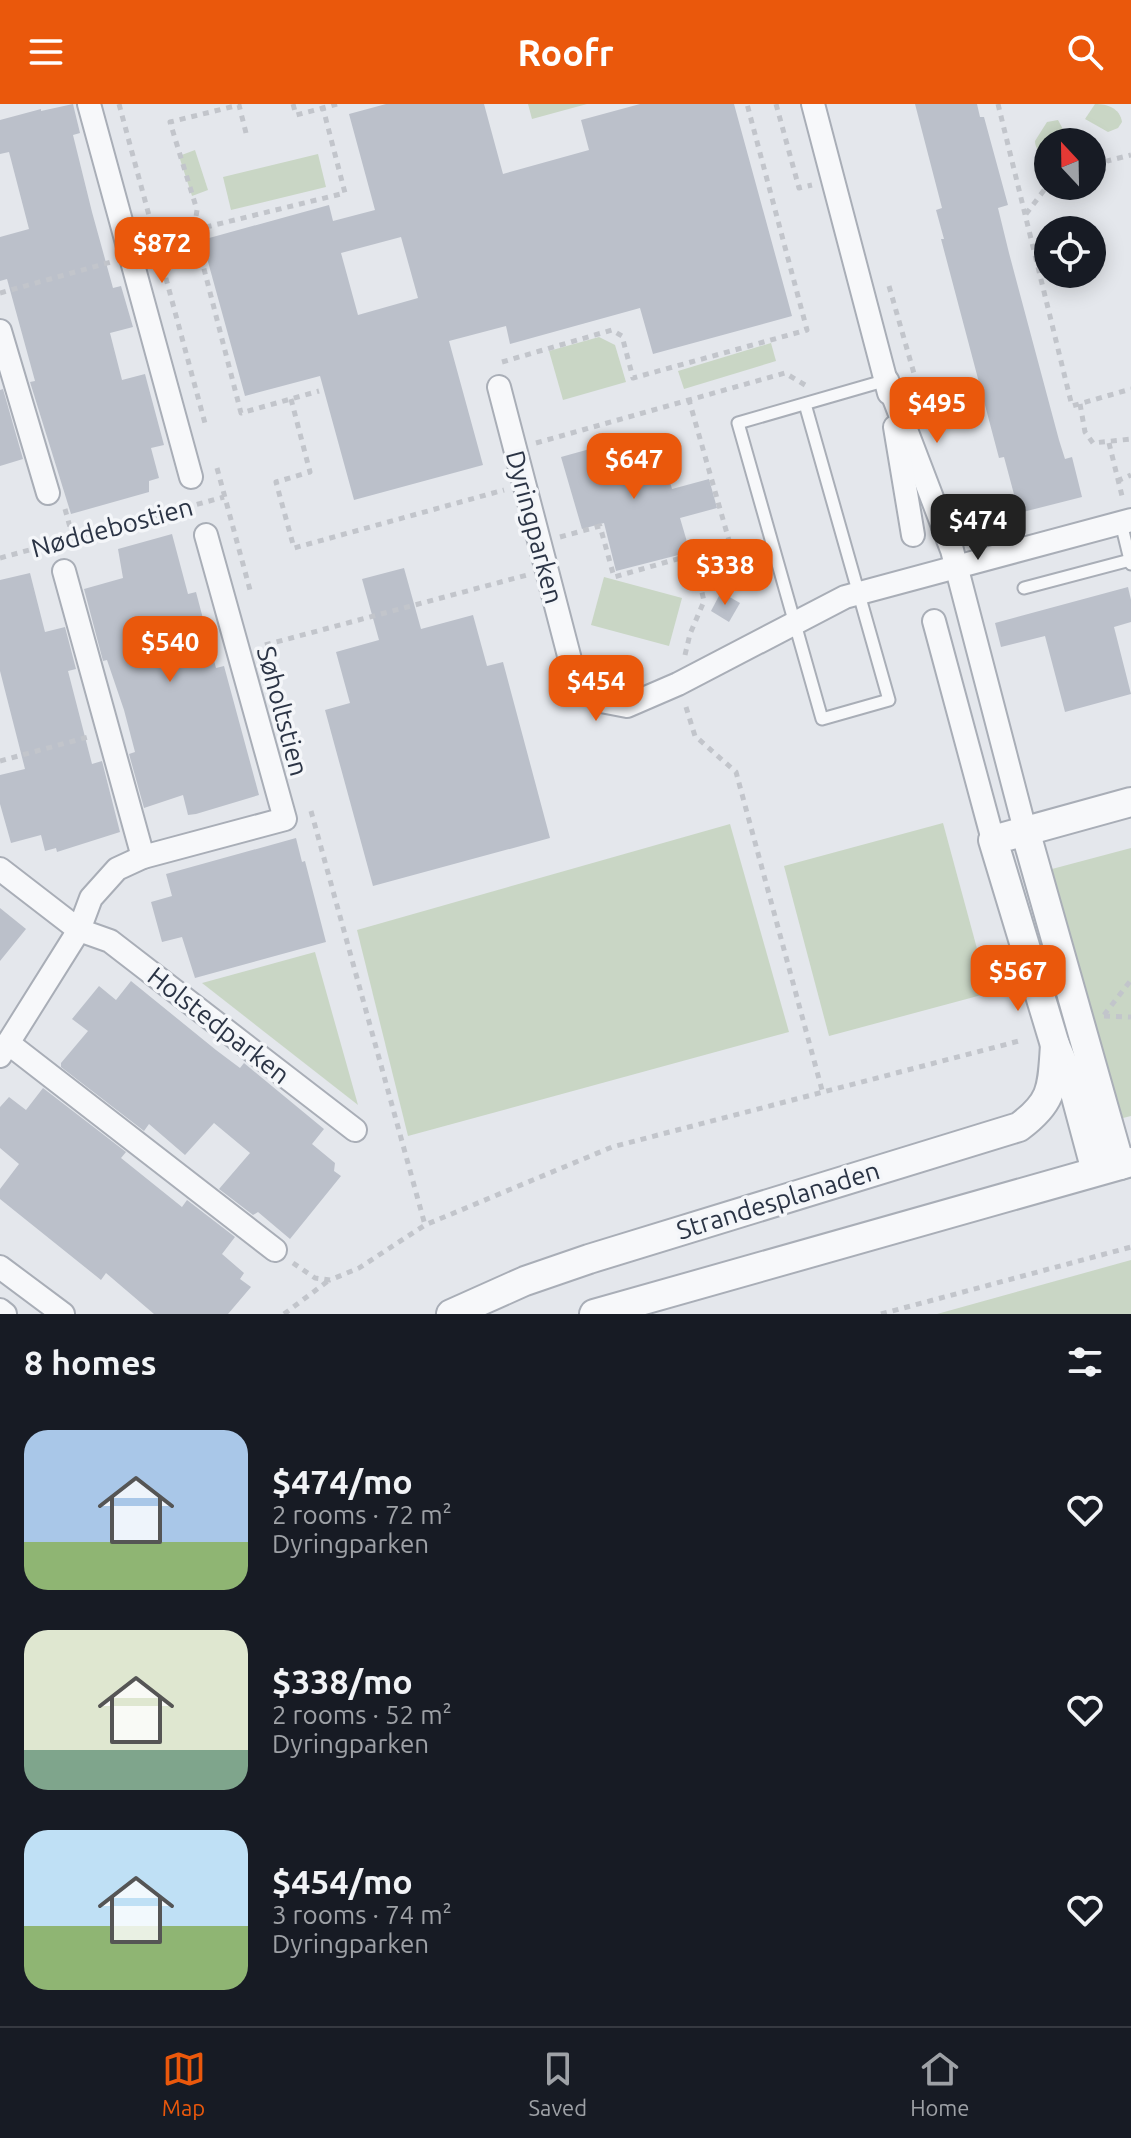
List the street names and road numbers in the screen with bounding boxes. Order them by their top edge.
street label: Dyringparken [501,447,569,607]
street label: Nøddebostien [28,492,196,562]
street label: Søholtstien [252,643,314,779]
street label: Holstedparken [143,961,295,1089]
street label: Strandesplanaden [673,1155,883,1245]

